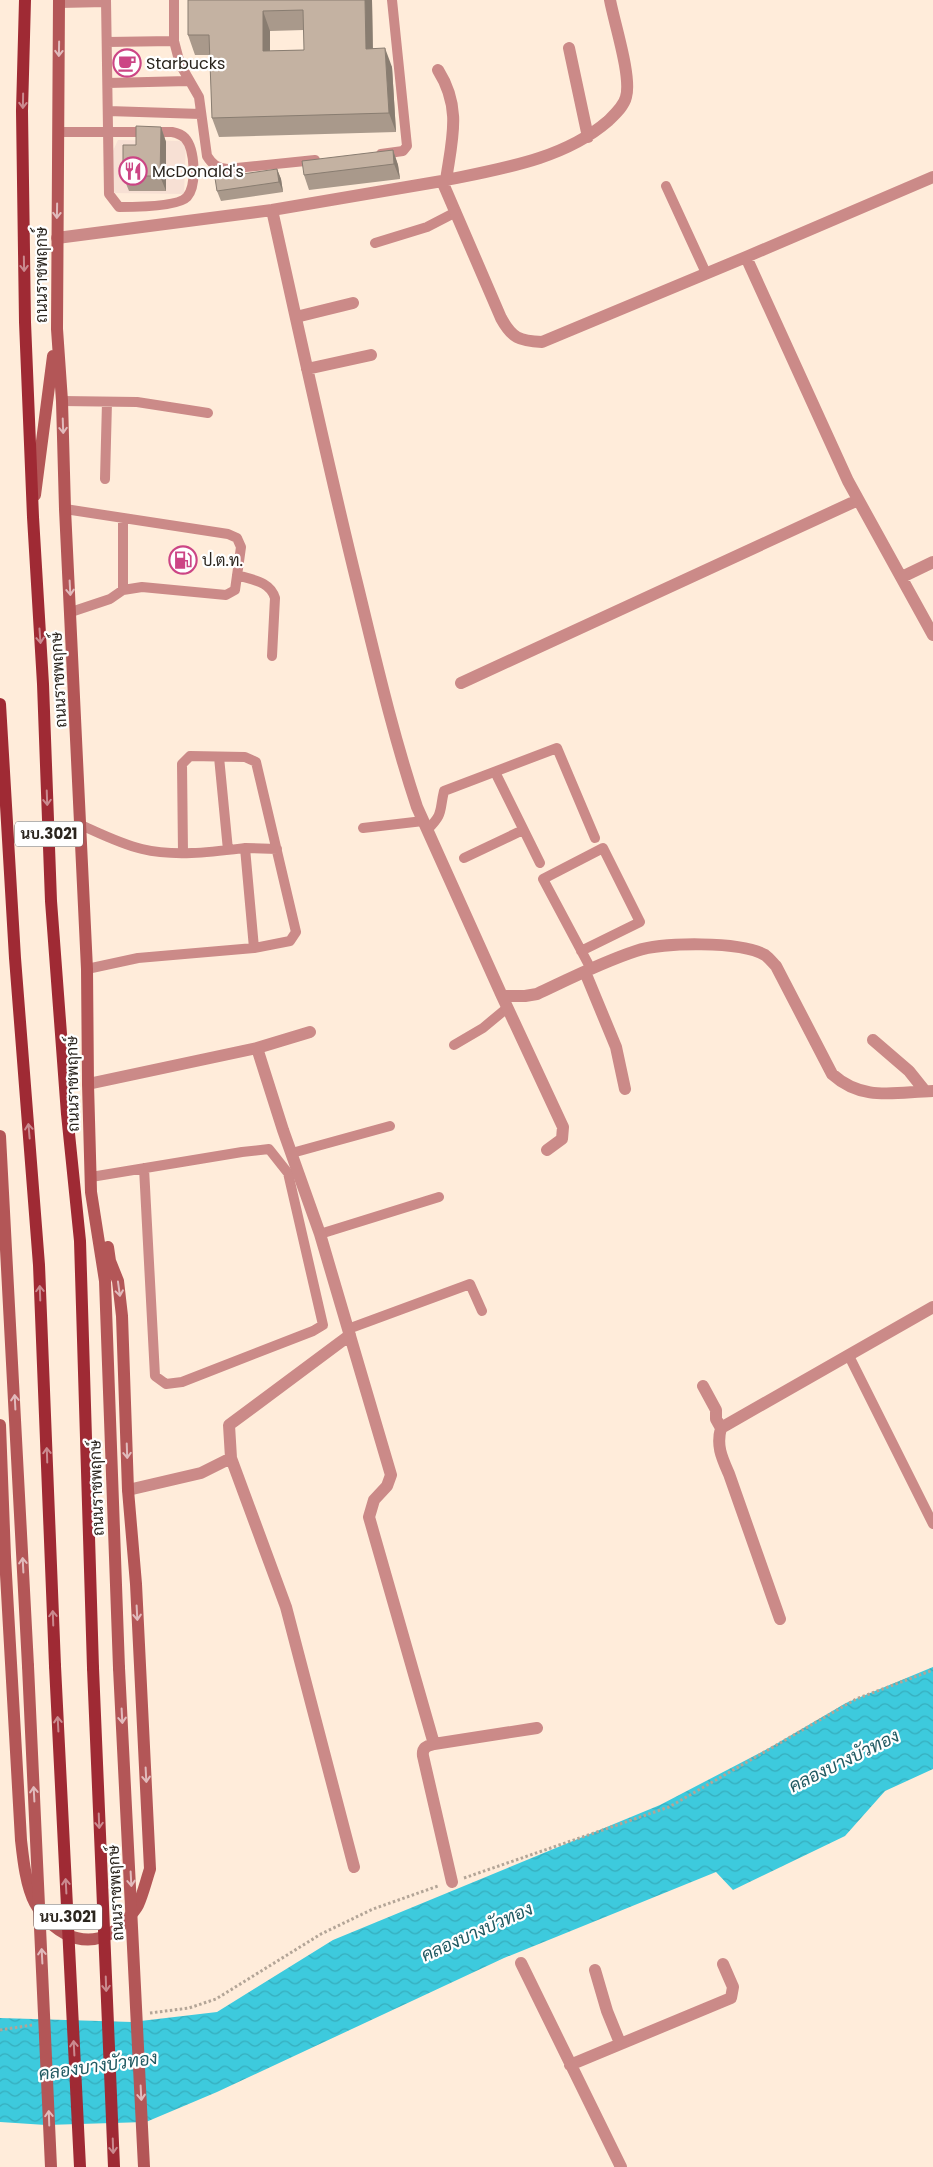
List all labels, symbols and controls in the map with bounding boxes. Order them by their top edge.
one-way arrow [54,40,64,56]
cafe icon: Starbucks [112,48,142,78]
place label: Starbucks [146,52,225,75]
one-way arrow [18,93,27,109]
restaurant icon: McDonald's [118,156,148,186]
place label: McDonald's [152,160,244,183]
one-way arrow [52,202,62,219]
street label: ถนนราชพฤกษ์ [29,227,53,323]
one-way arrow [19,255,29,271]
one-way arrow [58,418,68,434]
fuel station icon: ป.ต.ท. [168,545,198,575]
place label: ป.ต.ท. [202,549,243,572]
one-way arrow [65,580,74,596]
one-way arrow [35,628,45,644]
street label: ถนนราชพฤกษ์ [44,631,72,728]
one-way arrow [43,790,52,806]
road number: นบ.3021 [15,822,83,846]
street label: ถนนราชพฤกษ์ [59,1036,85,1132]
one-way arrow [24,1123,33,1139]
one-way arrow [114,1281,124,1297]
one-way arrow [36,1285,45,1301]
one-way arrow [11,1395,20,1411]
street label: ถนนราชพฤกษ์ [82,1440,110,1536]
one-way arrow [122,1443,131,1459]
one-way arrow [42,1448,52,1464]
one-way arrow [19,1557,28,1573]
one-way arrow [133,1605,142,1621]
one-way arrow [48,1610,58,1626]
one-way arrow [118,1708,127,1724]
one-way arrow [53,1716,62,1732]
water label: คลองบางบัวทอง [784,1723,903,1798]
one-way arrow [141,1767,150,1783]
one-way arrow [30,1786,39,1802]
one-way arrow [95,1813,104,1829]
street label: ถนนราชพฤกษ์ [101,1844,129,1941]
one-way arrow [126,1870,136,1886]
one-way arrow [62,1878,71,1894]
water label: คลองบางบัวทอง [417,1896,537,1967]
road number: นบ.3021 [34,1904,102,1930]
one-way arrow [37,1948,47,1964]
one-way arrow [102,1975,111,1991]
one-way arrow [69,2041,78,2057]
water label: คลองบางบัวทอง [37,2045,159,2086]
one-way arrow [136,2085,145,2101]
one-way arrow [45,2111,54,2127]
one-way arrow [109,2138,118,2154]

